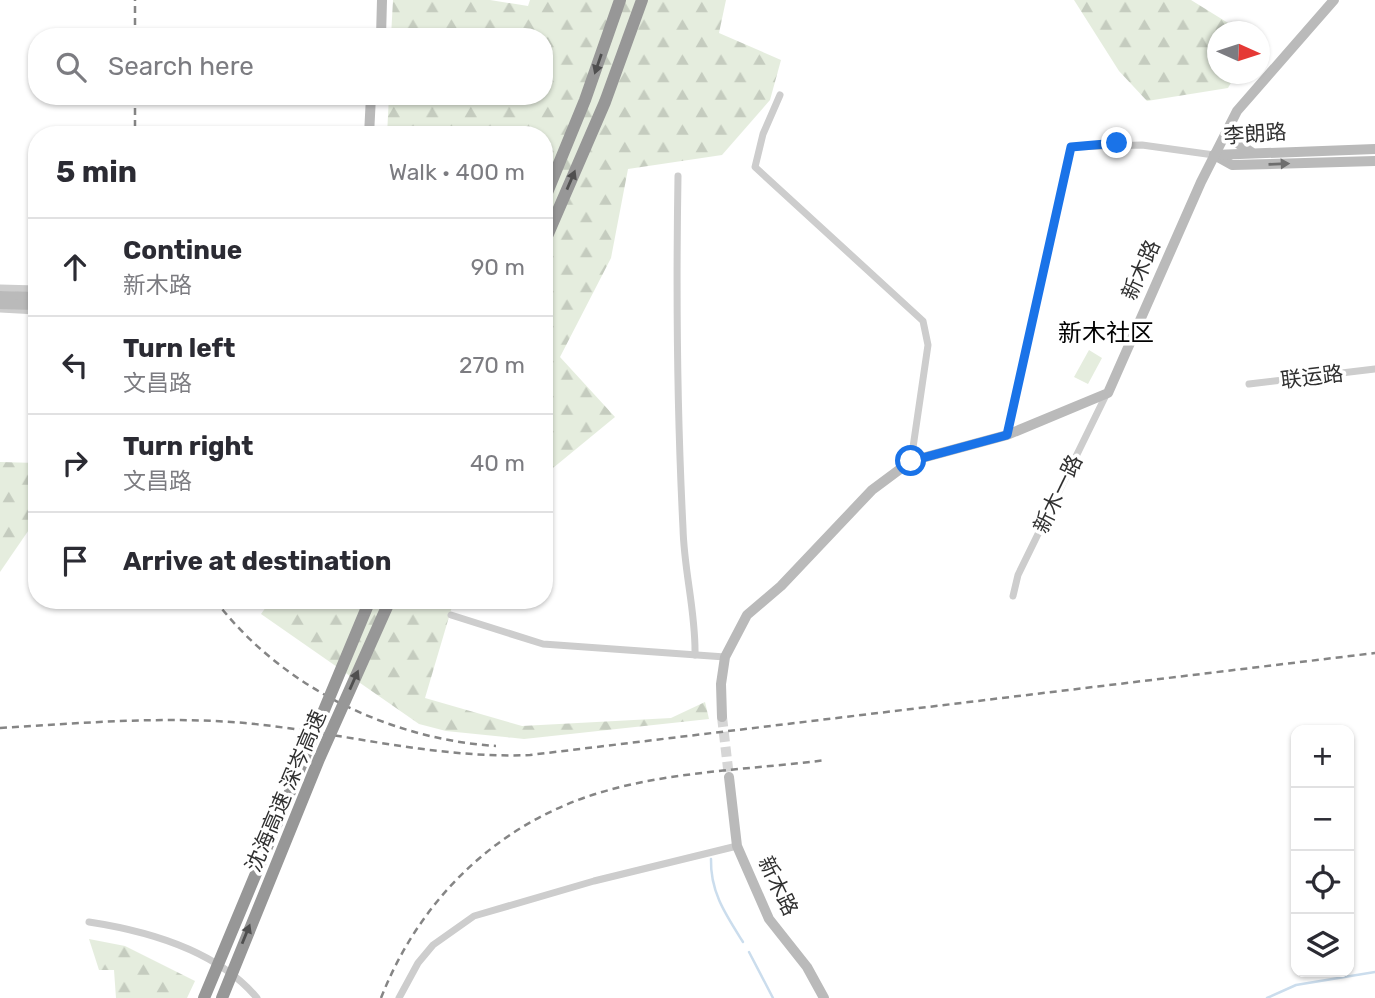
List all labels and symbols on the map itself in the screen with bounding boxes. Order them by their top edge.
north arrow [1207,21,1270,84]
one-way arrow [592,54,603,75]
street label: 李朗路 [1223,119,1287,148]
route end [1101,127,1132,158]
one-way arrow [1269,158,1291,169]
one-way arrow [566,170,577,191]
street label: 新木路 [1116,236,1165,304]
district label: 新木社区 [1058,319,1154,347]
street label: 联运路 [1279,360,1345,393]
route start [895,445,926,476]
street label: 新木一路 [1028,451,1087,537]
one-way arrow [348,670,360,690]
street label: 沈海高速 深岑高速 [240,706,331,875]
street label: 新木路 [753,852,803,920]
one-way arrow [241,924,252,945]

